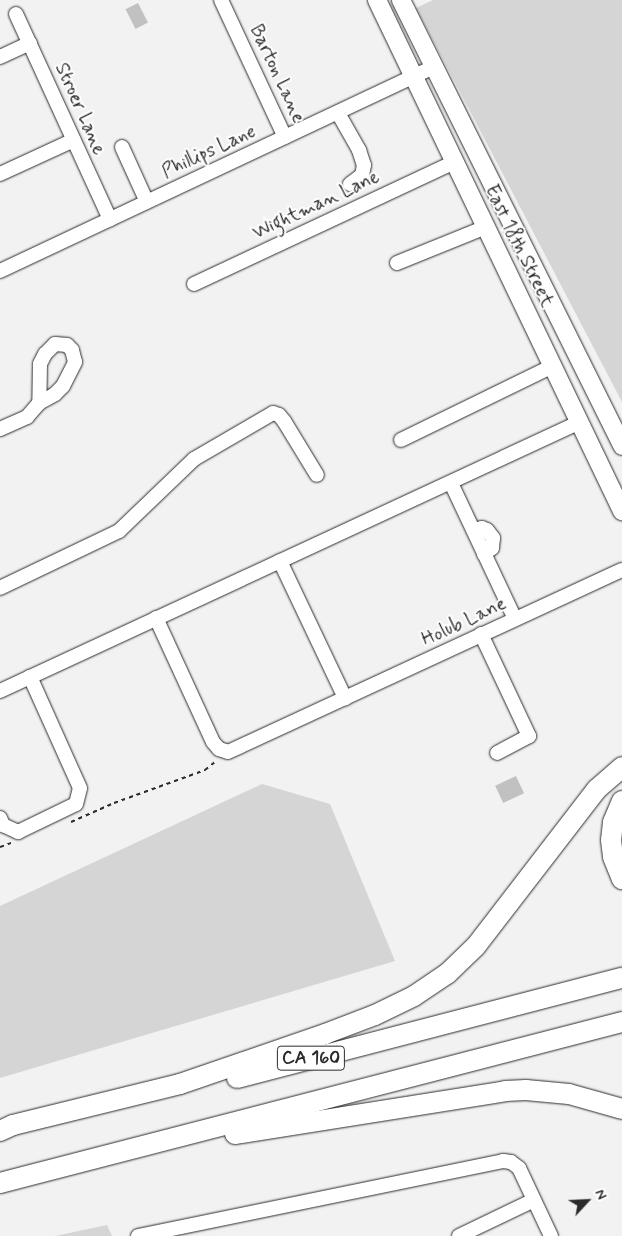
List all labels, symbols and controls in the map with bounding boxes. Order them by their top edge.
street label: Barton Lane [245,23,309,125]
street label: Stroer Lane [50,61,110,157]
street label: Phillips Lane [158,120,260,184]
street label: Wightman Lane [249,166,383,244]
street label: East 18th Street [480,181,558,311]
street label: Holub Lane [419,593,509,651]
road number: CA 160 [276,1042,346,1074]
north arrow [562,1176,612,1226]
text: N [590,1187,611,1203]

